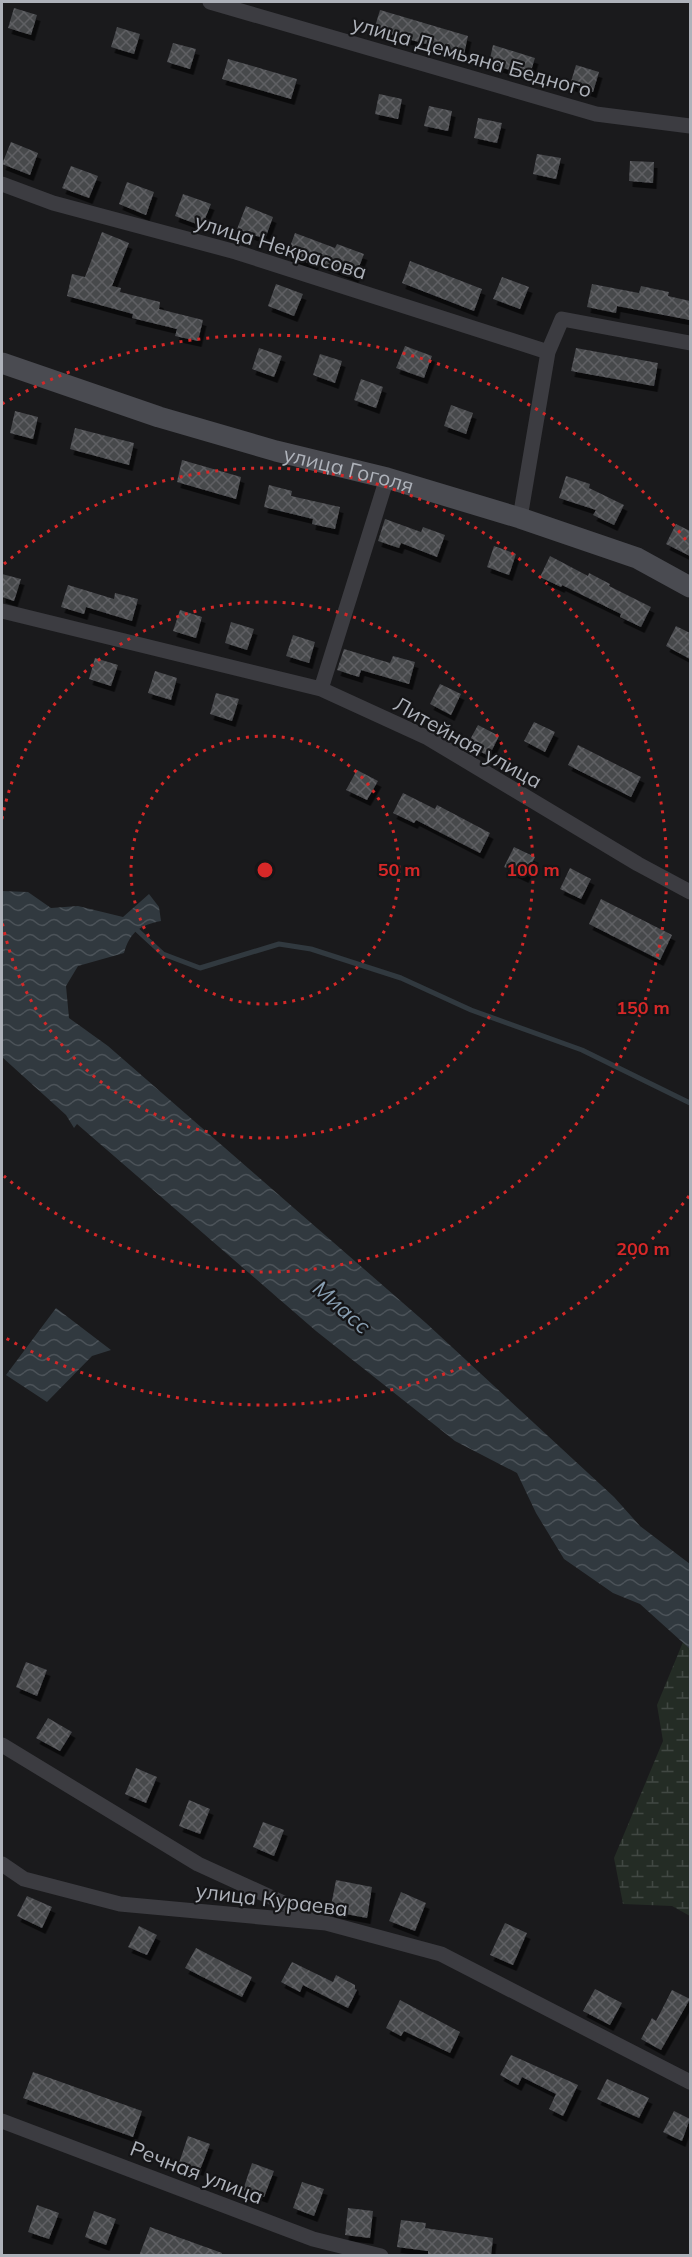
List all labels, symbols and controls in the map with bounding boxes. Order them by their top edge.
street label: улица Демьяна Бедного [349,9,595,103]
street label: улица Некрасова [192,207,370,285]
street label: улица Гоголя [281,440,417,498]
street label: Литейная улица [389,690,547,794]
text: 50 m [378,858,420,881]
text: 100 m [506,858,560,881]
centre of rings [255,860,275,880]
text: 150 m [616,996,670,1019]
text: 200 m [616,1237,670,1260]
water label: Миасс [307,1274,377,1340]
street label: улица Кураева [194,1877,350,1921]
street label: Речная улица [127,2135,267,2209]

